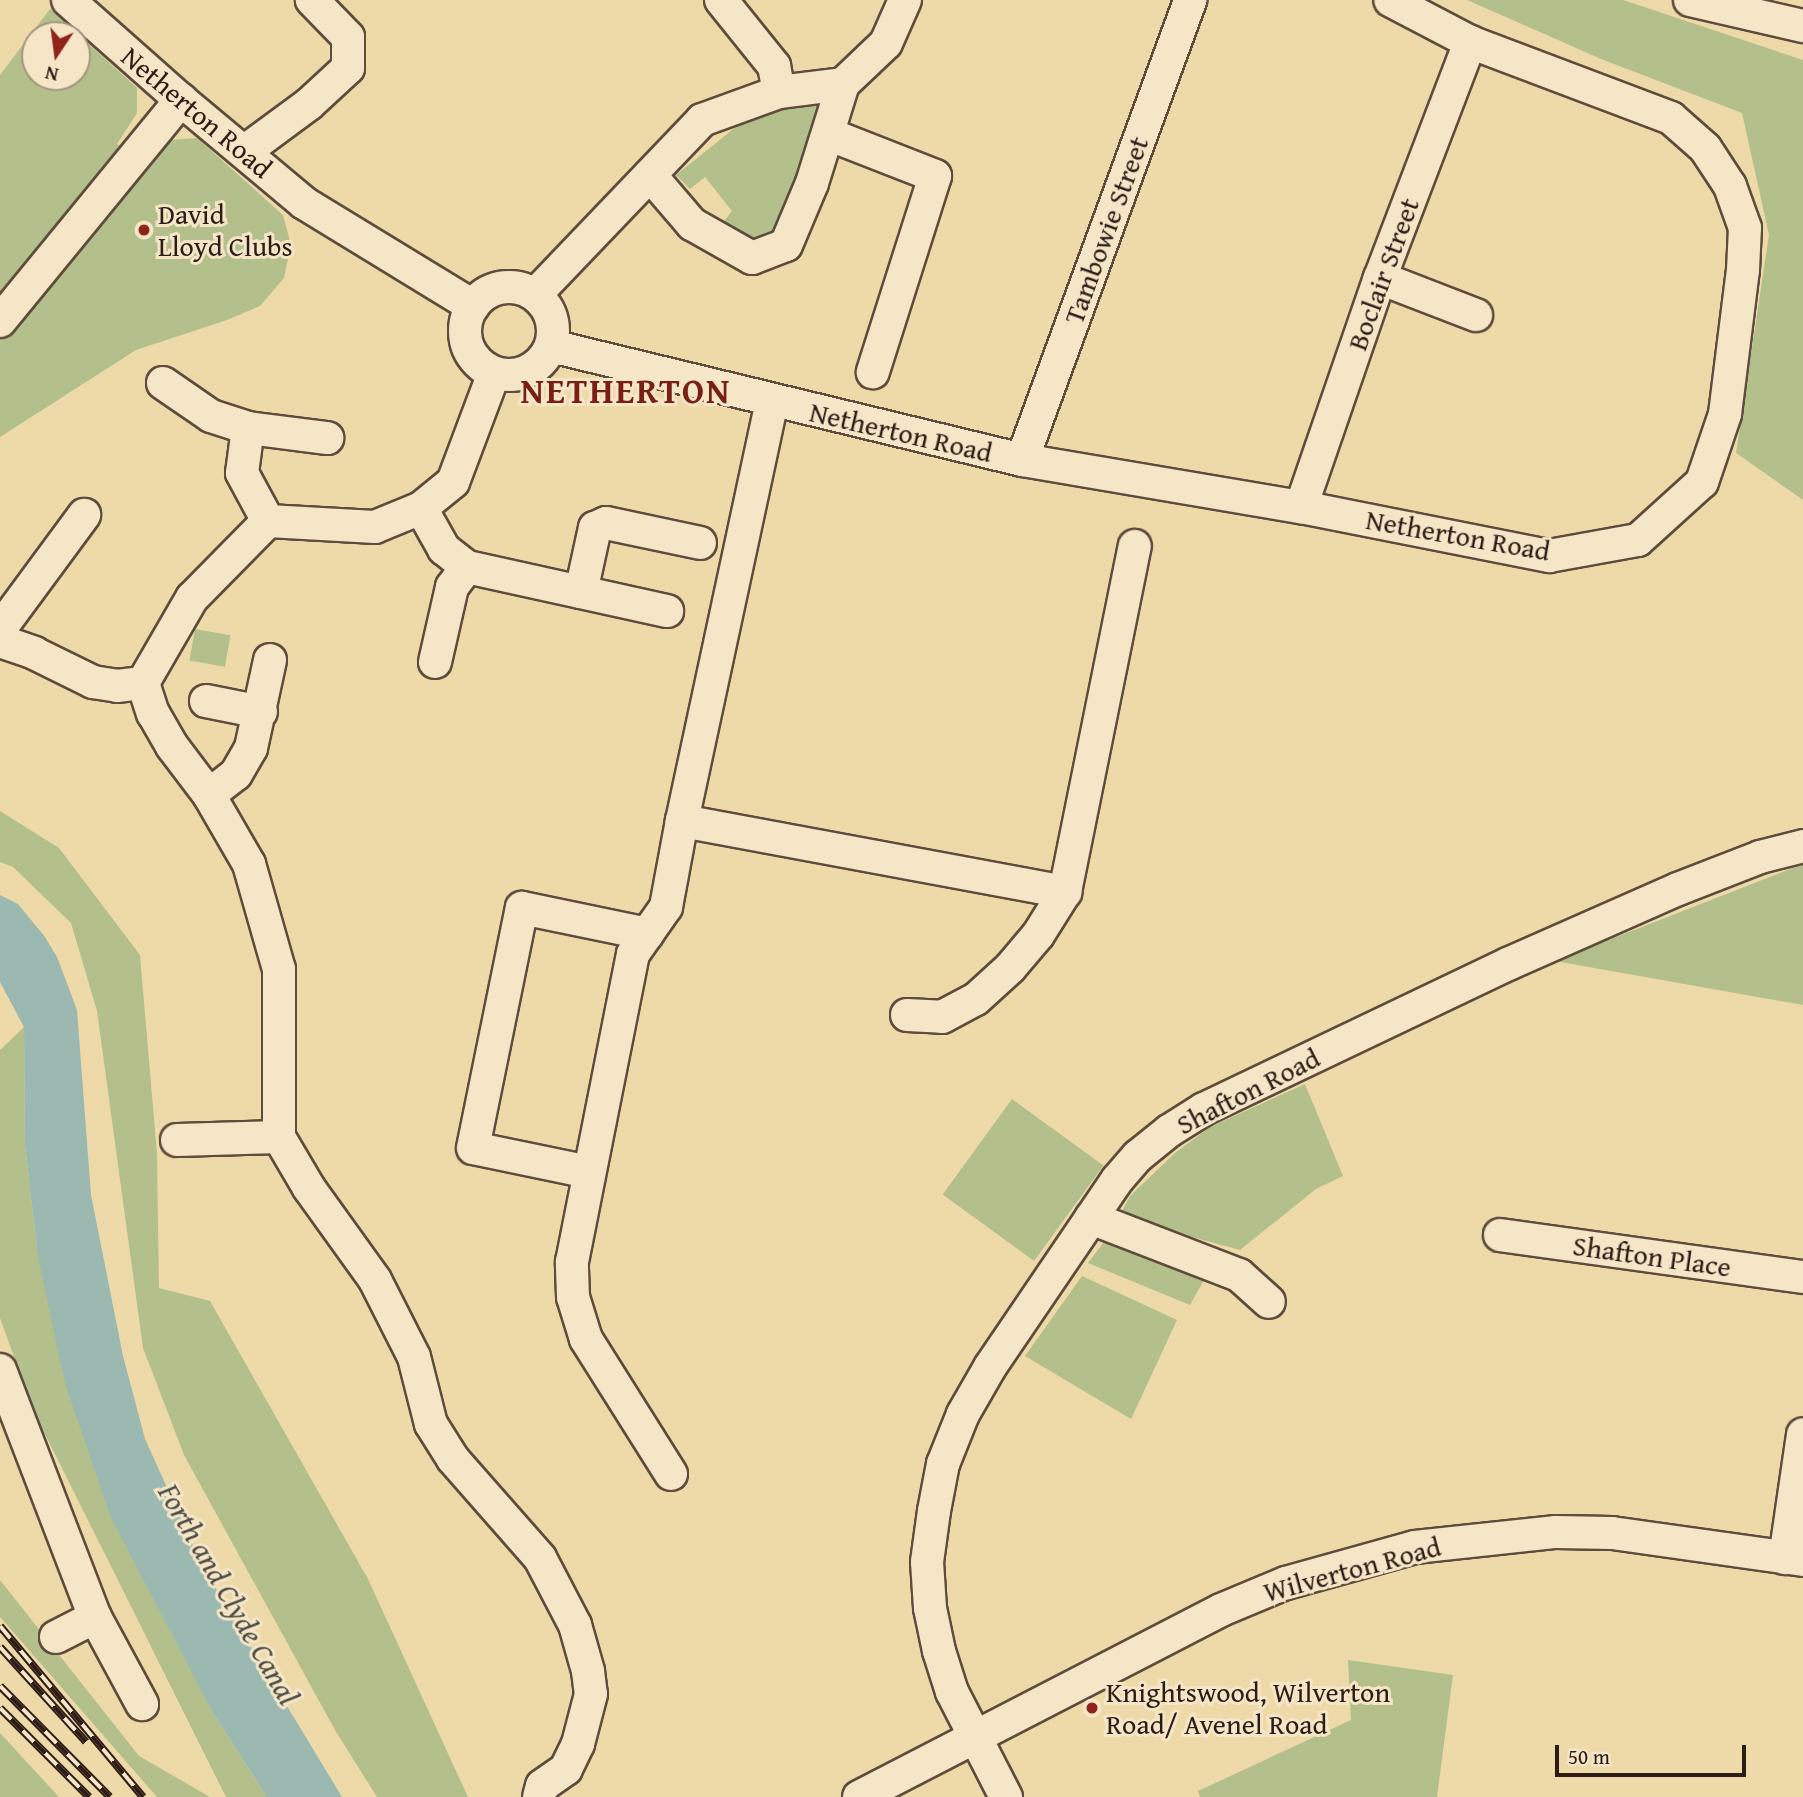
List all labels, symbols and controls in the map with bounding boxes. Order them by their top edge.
north arrow [21,21,91,91]
street label: Netherton Road [115,39,279,185]
text: N [42,59,61,90]
street label: Tambowie Street [1057,132,1155,328]
street label: Boclair Street [1340,193,1426,355]
place label: David Lloyd Clubs [158,197,293,263]
marker: David Lloyd Clubs [136,222,152,238]
district label: NETHERTON [522,370,730,412]
street label: Netherton Road [806,395,996,469]
street label: Netherton Road [1363,502,1553,568]
street label: Shafton Road [1171,1041,1325,1141]
street label: Shafton Place [1571,1228,1733,1284]
water label: Forth and Clyde Canal [151,1477,307,1711]
street label: Wilverton Road [1260,1529,1444,1609]
place label: Knightswood, Wilverton Road/ Avenel Road [1106,1675,1390,1741]
marker: Knightswood, Wilverton Road/ Avenel Road [1084,1700,1100,1716]
scale bar [1558,1730,1749,1774]
text: 50 m [1568,1741,1610,1772]

